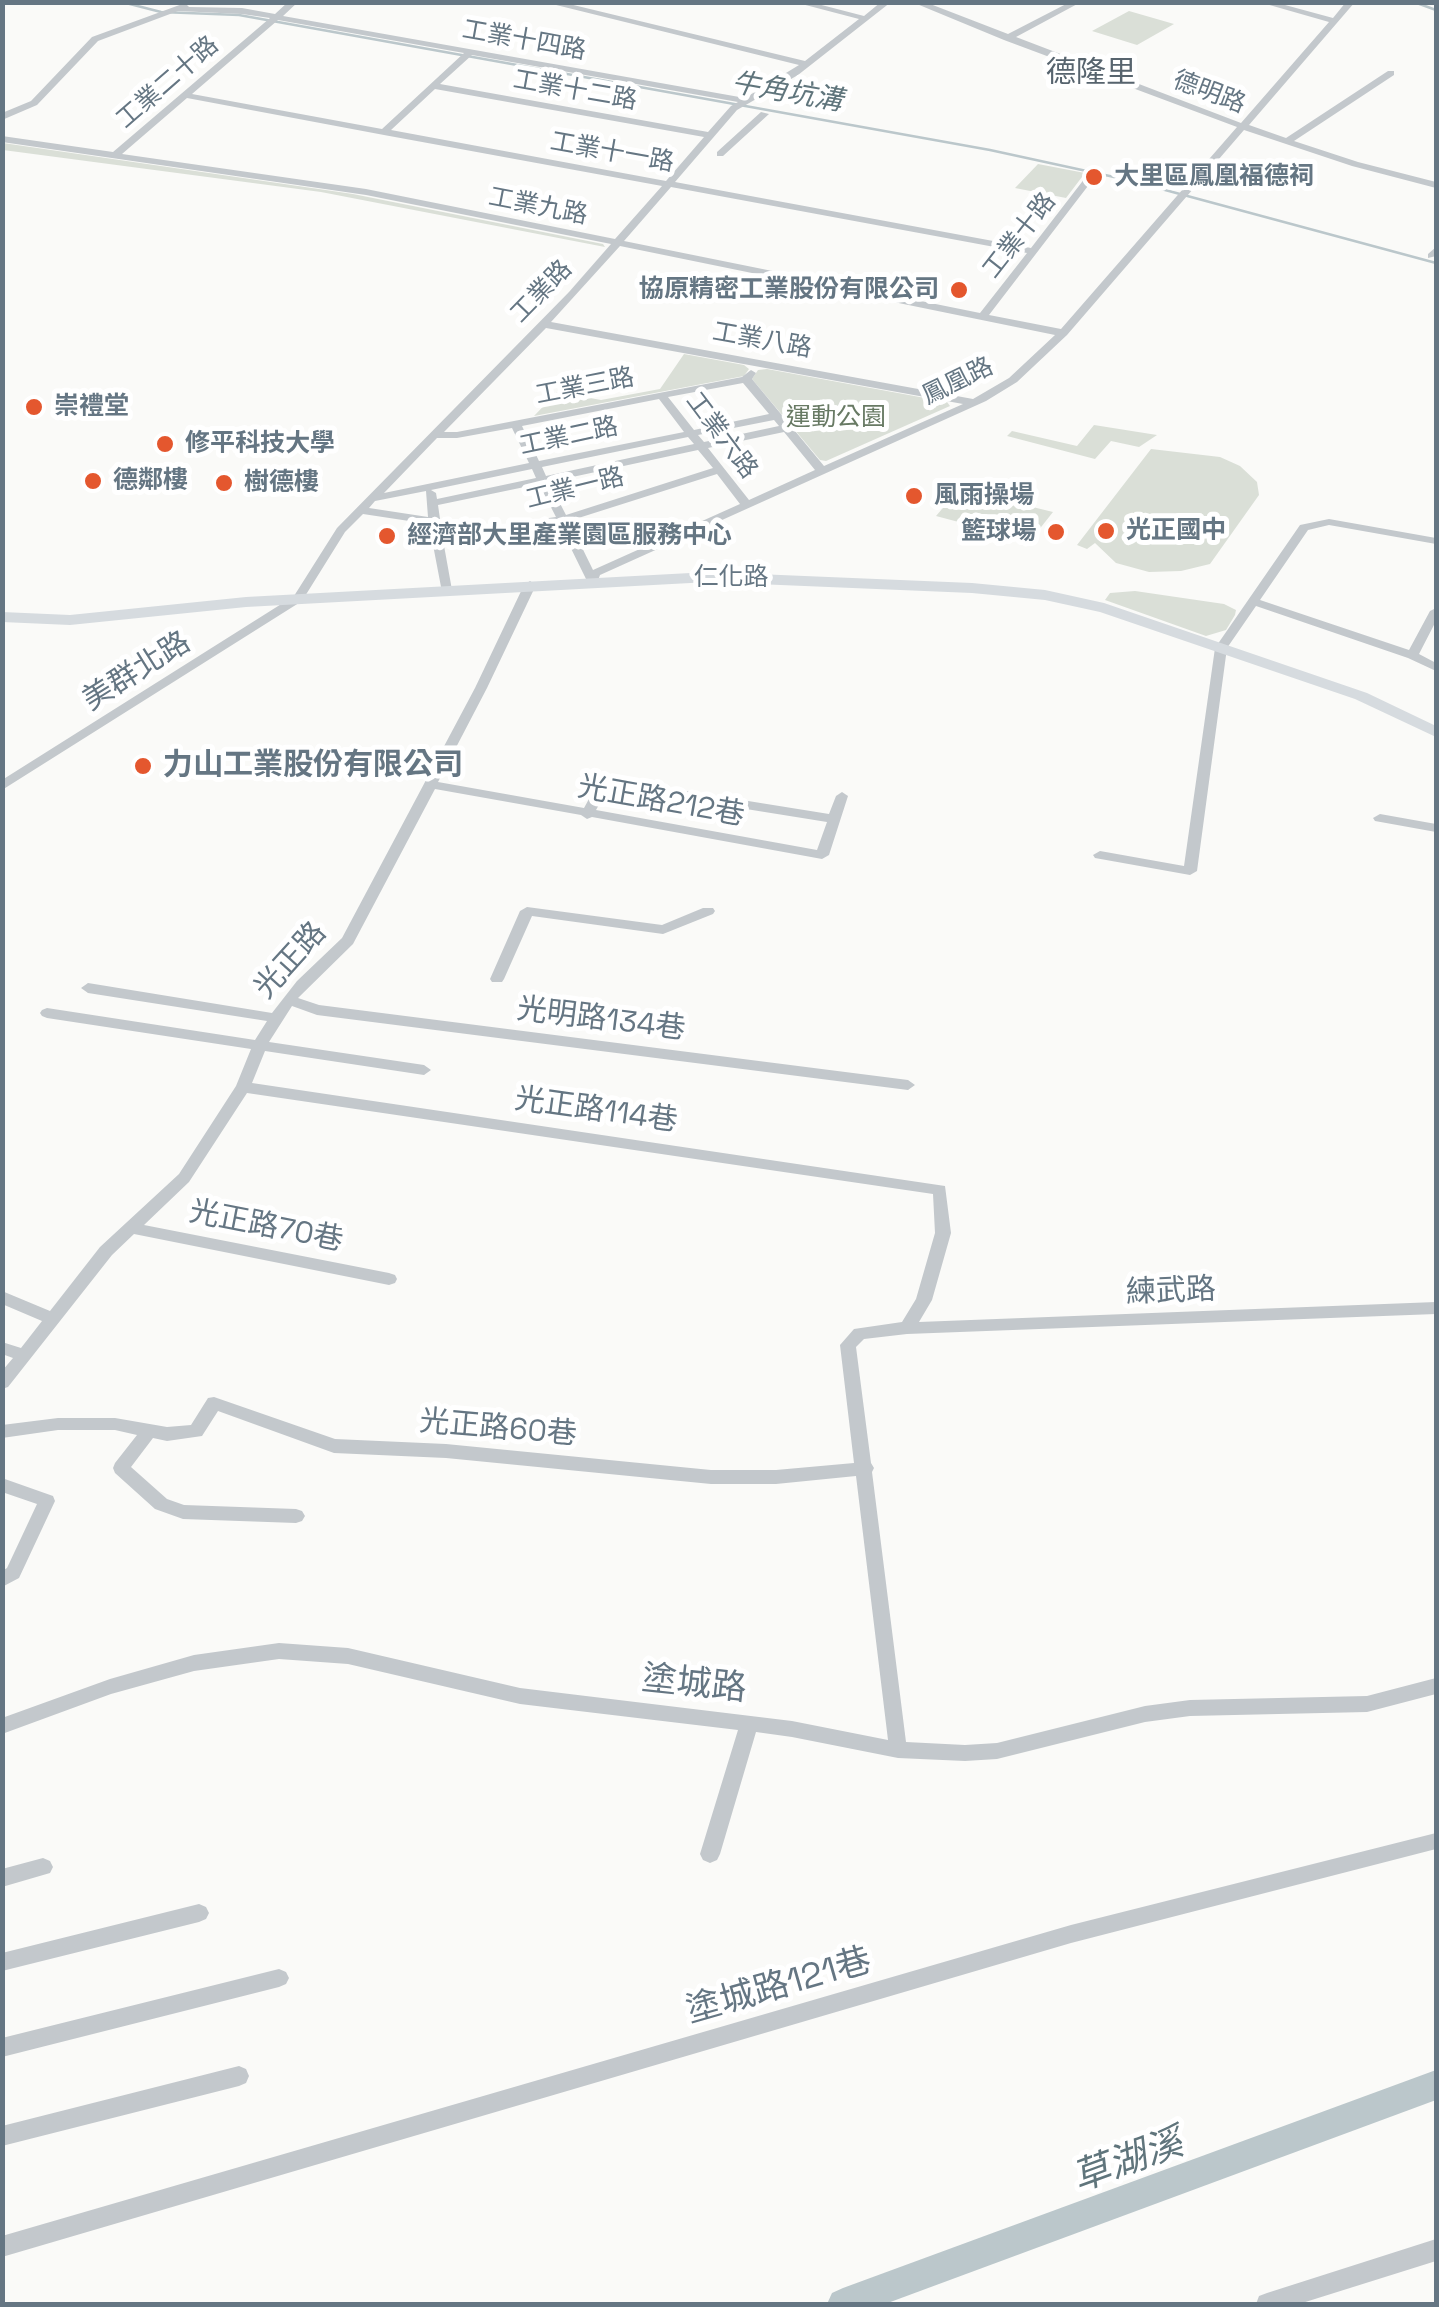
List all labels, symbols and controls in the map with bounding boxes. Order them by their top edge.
street label: 工業十四路 [460,15,588,67]
street label: 工業二十路 [111,31,225,135]
district label: 德隆里 [1046,56,1136,92]
street label: 工業十二路 [511,65,639,117]
street label: 德明路 [1169,66,1249,120]
water label: 牛角坑溝 [729,67,845,119]
street label: 工業十一路 [548,127,676,179]
place label: 大里區鳳凰福德祠 [1114,162,1314,192]
marker: 大里區鳳凰福德祠 [1083,166,1105,188]
street label: 工業九路 [486,183,590,231]
street label: 工業十路 [977,187,1063,285]
street label: 工業路 [505,255,579,329]
place label: 協原精密工業股份有限公司 [639,275,939,305]
marker: 協原精密工業股份有限公司 [948,279,970,301]
street label: 工業八路 [710,318,814,364]
street label: 鳳凰路 [918,352,998,412]
street label: 工業三路 [533,363,637,411]
street label: 工業六路 [679,387,763,485]
place label: 崇禮堂 [54,392,129,422]
marker: 崇禮堂 [23,396,45,418]
park label: 運動公園 [786,403,886,433]
street label: 工業二路 [517,412,621,462]
place label: 修平科技大學 [185,429,335,459]
marker: 修平科技大學 [154,433,176,455]
street label: 工業一路 [523,462,627,516]
place label: 德鄰樓 [113,466,188,496]
place label: 樹德樓 [244,468,319,498]
marker: 德鄰樓 [82,470,104,492]
marker: 樹德樓 [213,472,235,494]
place label: 風雨操場 [934,481,1034,511]
marker: 風雨操場 [903,485,925,507]
place label: 光正國中 [1126,516,1226,546]
place label: 籃球場 [961,517,1036,547]
marker: 光正國中 [1095,520,1117,542]
place label: 經濟部大里產業園區服務中心 [407,521,732,551]
marker: 籃球場 [1045,521,1067,543]
marker: 經濟部大里產業園區服務中心 [376,525,398,547]
street label: 仁化路 [694,563,768,593]
street label: 美群北路 [77,625,197,719]
place label: 力山工業股份有限公司 [163,748,463,784]
marker: 力山工業股份有限公司 [132,755,154,777]
street label: 光正路212巷 [575,770,747,834]
street label: 光正路 [248,916,334,1006]
street label: 光明路134巷 [515,992,687,1048]
street label: 光正路114巷 [512,1082,680,1140]
street label: 光正路70巷 [186,1194,346,1260]
street label: 練武路 [1125,1272,1217,1312]
street label: 光正路60巷 [418,1404,578,1454]
street label: 塗城路 [640,1659,748,1711]
street label: 塗城路121巷 [682,1941,876,2033]
water label: 草湖溪 [1067,2121,1189,2203]

